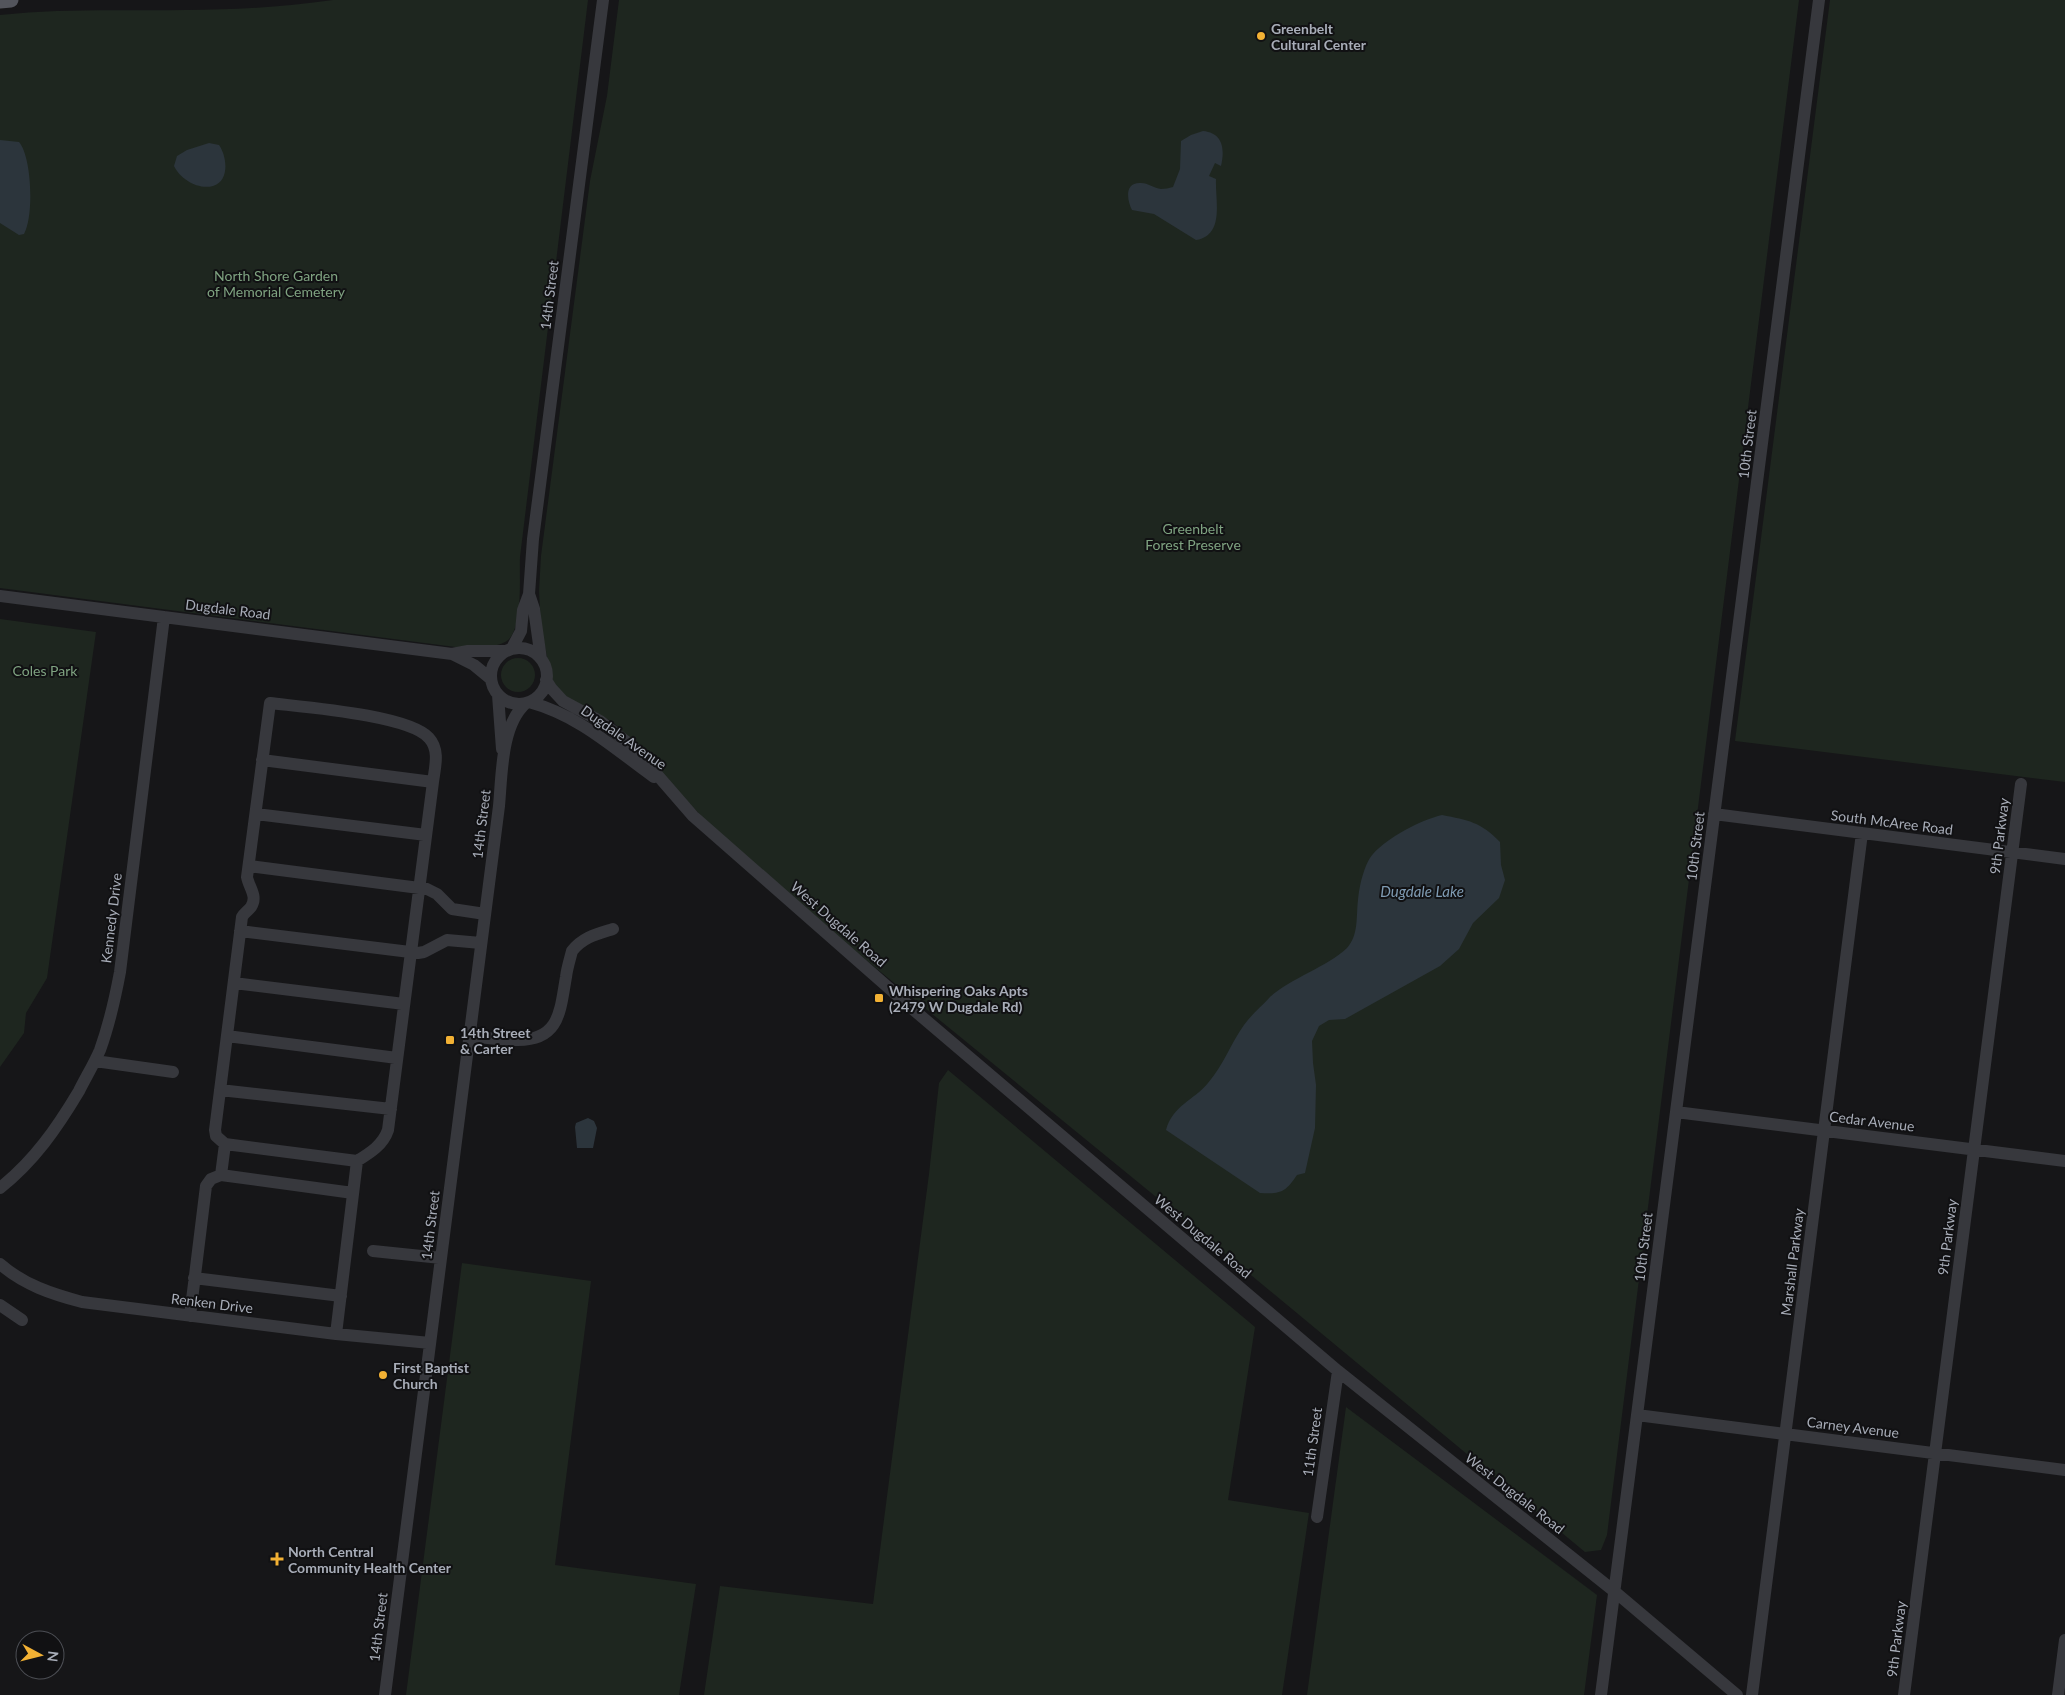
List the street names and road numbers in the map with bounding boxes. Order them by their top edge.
street label: 14th Street [536,259,562,331]
street label: 10th Street [1734,408,1760,480]
street label: Dugdale Road [184,595,272,623]
street label: Dugdale Avenue [578,701,670,773]
street label: 14th Street [468,788,494,860]
street label: 9th Parkway [1986,796,2012,875]
street label: South McAree Road [1830,806,1954,838]
street label: 10th Street [1682,810,1708,882]
street label: Kennedy Drive [97,872,125,964]
street label: West Dugdale Road [788,878,890,970]
street label: Cedar Avenue [1828,1107,1916,1135]
street label: 14th Street [417,1189,443,1261]
street label: West Dugdale Road [1151,1190,1255,1282]
street label: 9th Parkway [1934,1197,1960,1276]
street label: Marshall Parkway [1777,1207,1807,1317]
street label: 10th Street [1630,1211,1656,1283]
street label: Renken Drive [170,1290,254,1316]
street label: 11th Street [1299,1406,1325,1478]
street label: Carney Avenue [1806,1413,1900,1441]
street label: West Dugdale Road [1462,1449,1568,1537]
street label: 14th Street [365,1591,391,1663]
street label: 9th Parkway [1883,1599,1909,1678]

